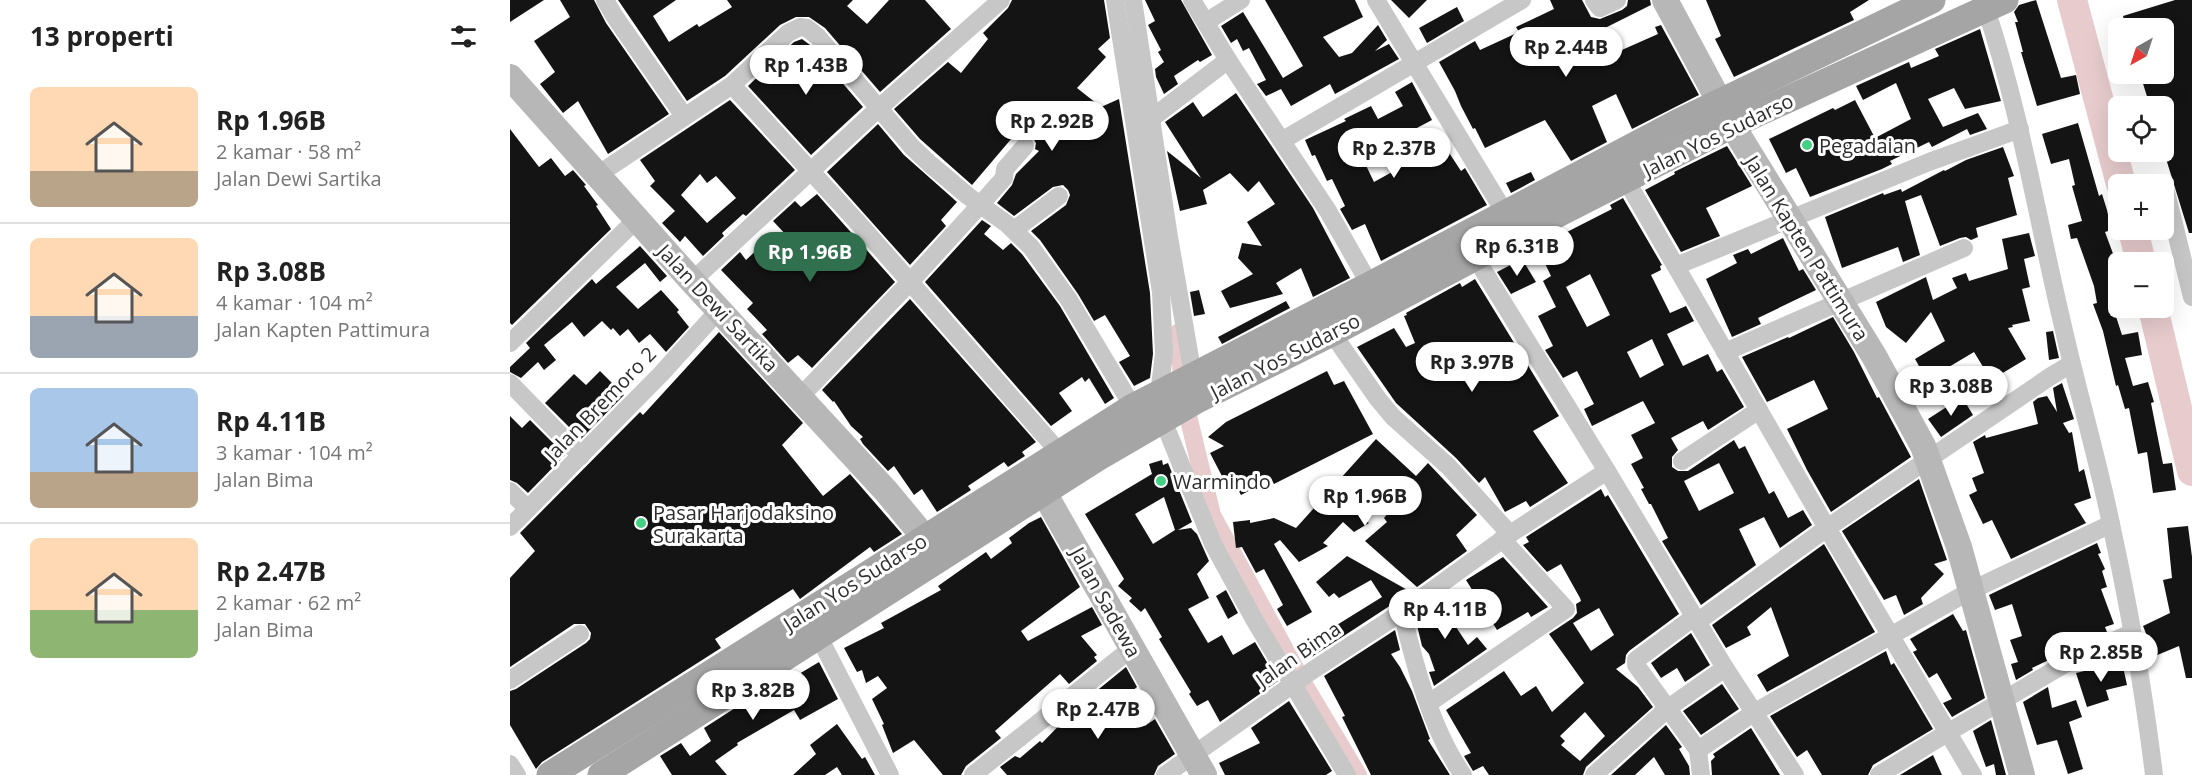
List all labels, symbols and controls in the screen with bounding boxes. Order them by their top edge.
text: 13 properti [30,18,174,54]
north arrow [2108,18,2174,84]
map controls [2108,18,2174,318]
icon: filters [447,20,480,53]
pin: Rp 2.44B [1504,27,1628,78]
text: Rp 2.44B [1524,33,1608,60]
pin: Rp 1.43B [744,45,868,96]
text: Rp 1.43B [764,51,848,78]
street label: Jalan Yos Sudarso [1636,87,1798,184]
button: locate [2108,96,2174,162]
pin: Rp 2.92B [990,101,1114,152]
text: Rp 1.96B [216,102,326,138]
text: Rp 2.92B [1010,107,1094,134]
icon: home [78,111,150,183]
pin: Rp 2.37B [1332,128,1456,179]
place label: Pegadaian [1819,132,1916,159]
text: Rp 2.37B [1352,134,1436,161]
text: 2 kamar · 58 m² [216,138,361,165]
marker: Pegadaian [1800,138,1814,152]
street label: Jalan Kapten Pattimura [1738,148,1875,346]
text: Jalan Dewi Sartika [216,165,382,192]
button: + [2108,174,2174,240]
pin: Rp 6.31B [1455,226,1579,277]
pin: Rp 1.96B [748,232,872,283]
text: Rp 6.31B [1475,232,1559,259]
street label: Jalan Dewi Sartika [650,237,784,378]
text: Rp 1.96B [768,238,852,265]
button: − [2108,252,2174,318]
text: Rp 3.08B [216,253,326,289]
icon: home [78,262,150,334]
text: 4 kamar · 104 m² [216,289,373,316]
street label: Jalan Yos Sudarso [1204,307,1364,406]
text: Jalan Kapten Pattimura [216,316,430,343]
street label: Jalan Bremoro 2 [537,341,662,469]
pin: Rp 3.97B [1410,342,1534,393]
text: Rp 3.97B [1430,348,1514,375]
pin: Rp 3.08B [1889,366,2013,417]
text: Rp 3.08B [1909,372,1993,399]
text: Rp 4.11B [216,403,326,439]
icon: home [78,412,150,484]
text: 3 kamar · 104 m² [216,439,373,466]
text: Jalan Bima [216,466,314,493]
place label: Warmindo [1173,468,1271,495]
marker: Warmindo [1154,474,1168,488]
pin: Rp 1.96B [1303,476,1427,527]
text: Rp 1.96B [1323,482,1407,509]
place label: Pasar Harjodaksino Surakarta [653,499,834,549]
marker: Pasar Harjodaksino Surakarta [634,516,648,530]
street label: Jalan Yos Sudarso [776,527,932,638]
street label: Jalan Sadewa [1064,540,1147,662]
text: Rp 2.47B [216,553,326,589]
icon: home [78,562,150,634]
text: 2 kamar · 62 m² [216,589,361,616]
pin: Rp 4.11B [1383,589,1507,640]
text: Rp 4.11B [1403,595,1487,622]
street label: Jalan Bima [1249,615,1346,694]
text: Jalan Bima [216,616,314,643]
pin: Rp 2.85B [2039,632,2163,683]
text: Rp 2.85B [2059,638,2143,665]
pin: Rp 3.82B [691,670,815,721]
text: Rp 3.82B [711,676,795,703]
pin: Rp 2.47B [1036,689,1160,740]
text: Rp 2.47B [1056,695,1140,722]

